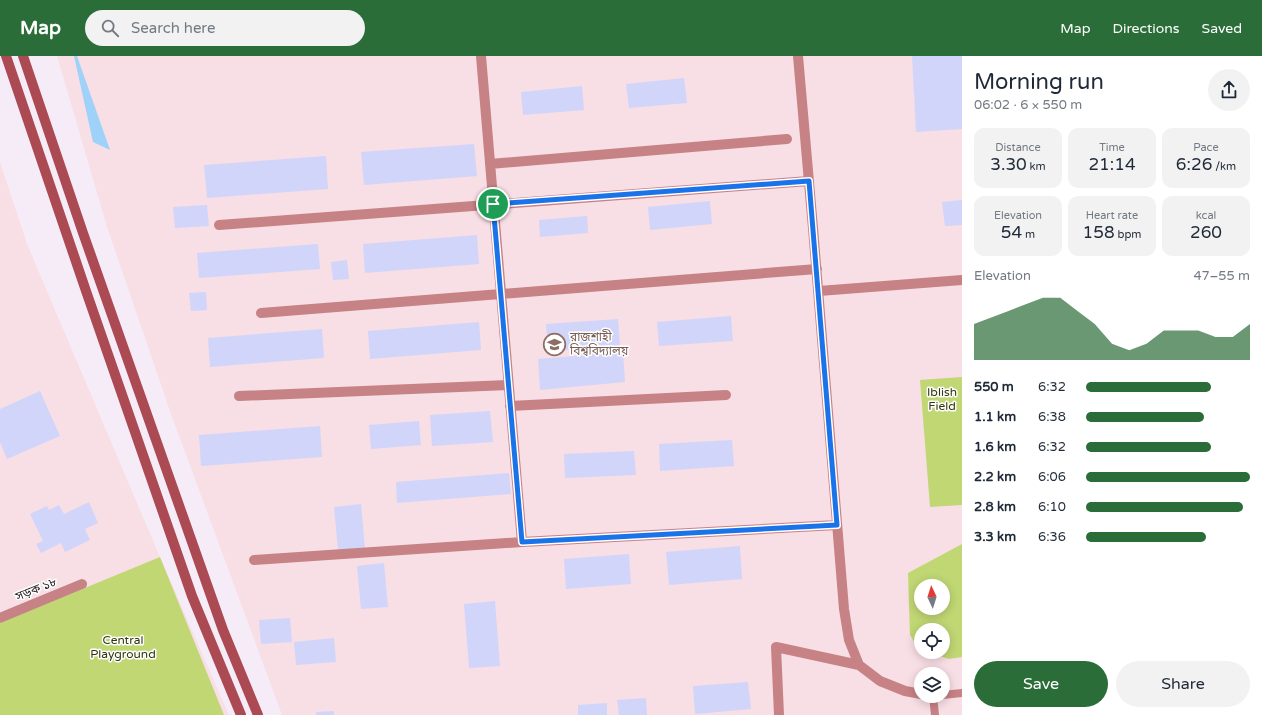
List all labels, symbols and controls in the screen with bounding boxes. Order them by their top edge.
search box [85,10,365,46]
text: Map [20,17,61,39]
icon: search [99,17,121,39]
text: Search here [131,19,215,37]
text: Map [1060,20,1091,37]
text: Directions [1113,20,1180,37]
text: Saved [1202,20,1242,37]
text: Morning run [974,69,1104,95]
button: share [1208,69,1250,111]
text: 06:02 · 6 × 550 m [974,97,1082,113]
text: Distance [995,141,1041,154]
text: Time [1099,141,1125,154]
text: Pace [1193,141,1219,154]
text: 3.30 [990,154,1027,175]
text: 21:14 [1088,154,1136,175]
text: 6:26 [1176,154,1212,175]
text: km [1027,160,1046,173]
text: /km [1212,160,1236,173]
pin [476,187,510,221]
icon: arrive [482,193,504,215]
text: Elevation [994,209,1042,222]
text: Heart rate [1086,209,1138,222]
text: kcal [1196,209,1216,222]
text: 54 [1001,222,1022,243]
text: 158 [1083,222,1115,243]
text: 260 [1190,222,1222,243]
text: m [1022,228,1035,241]
text: bpm [1115,228,1141,241]
text: Elevation [974,268,1031,284]
text: 47–55 m [1193,268,1250,284]
place label: রাজশাহী বিশ্ববিদ্যালয় [569,329,629,358]
school or university icon: রাজশাহী বিশ্ববিদ্যালয় [542,331,568,357]
text: 550 m [974,379,1014,395]
text: 6:32 [1038,379,1066,395]
park label: Iblish Field [927,385,957,413]
text: 1.1 km [974,409,1016,425]
text: 6:38 [1038,409,1066,425]
text: 1.6 km [974,439,1016,455]
text: 6:32 [1038,439,1066,455]
text: 2.2 km [974,469,1016,485]
text: 6:06 [1038,469,1066,485]
text: 2.8 km [974,499,1016,515]
text: 6:10 [1038,499,1066,515]
text: 3.3 km [974,529,1016,545]
text: 6:36 [1038,529,1066,545]
street label: সড়ক ১৮ [12,574,59,604]
north arrow [914,579,950,615]
map controls [914,579,950,703]
button: locate [914,623,950,659]
park label: Central Playground [90,633,156,661]
button: Save [974,661,1108,707]
button: Share [1116,661,1250,707]
button: layers [914,667,950,703]

